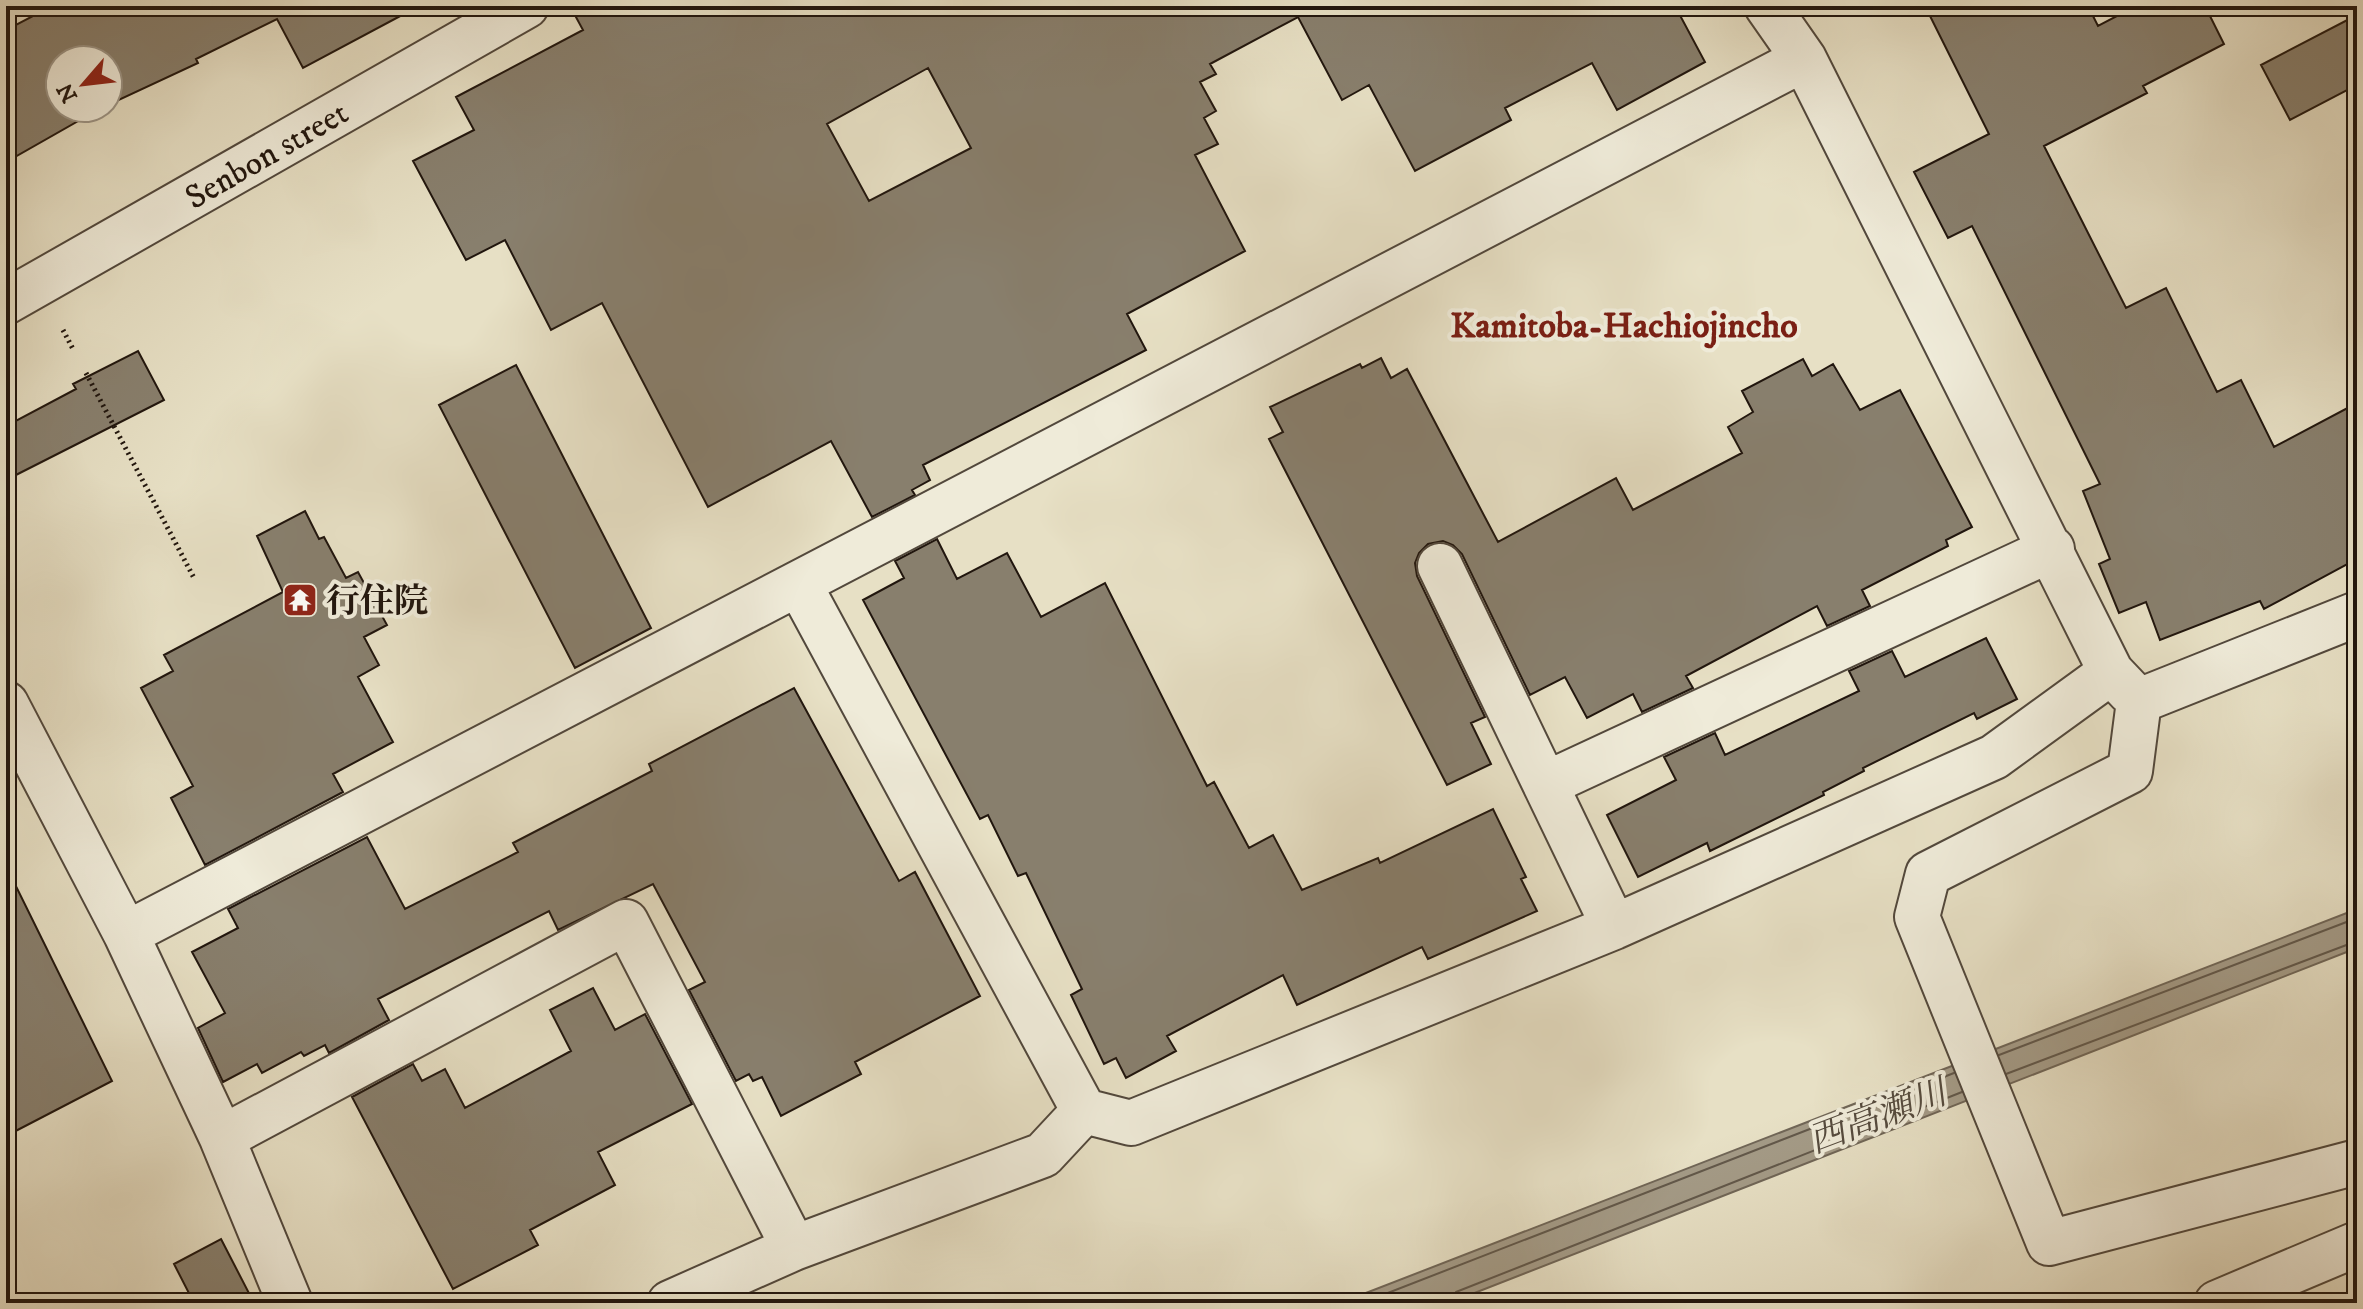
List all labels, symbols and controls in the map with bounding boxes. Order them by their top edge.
north arrow [44,44,124,124]
text: N [52,78,84,107]
street label: Senbon street [178,92,356,219]
district label: Kamitoba-Hachiojincho [1450,304,1798,349]
temple icon: 行住院 [281,581,319,619]
place label: 行住院 [326,581,428,623]
water label: 西高瀬川 [1803,1069,1957,1164]

